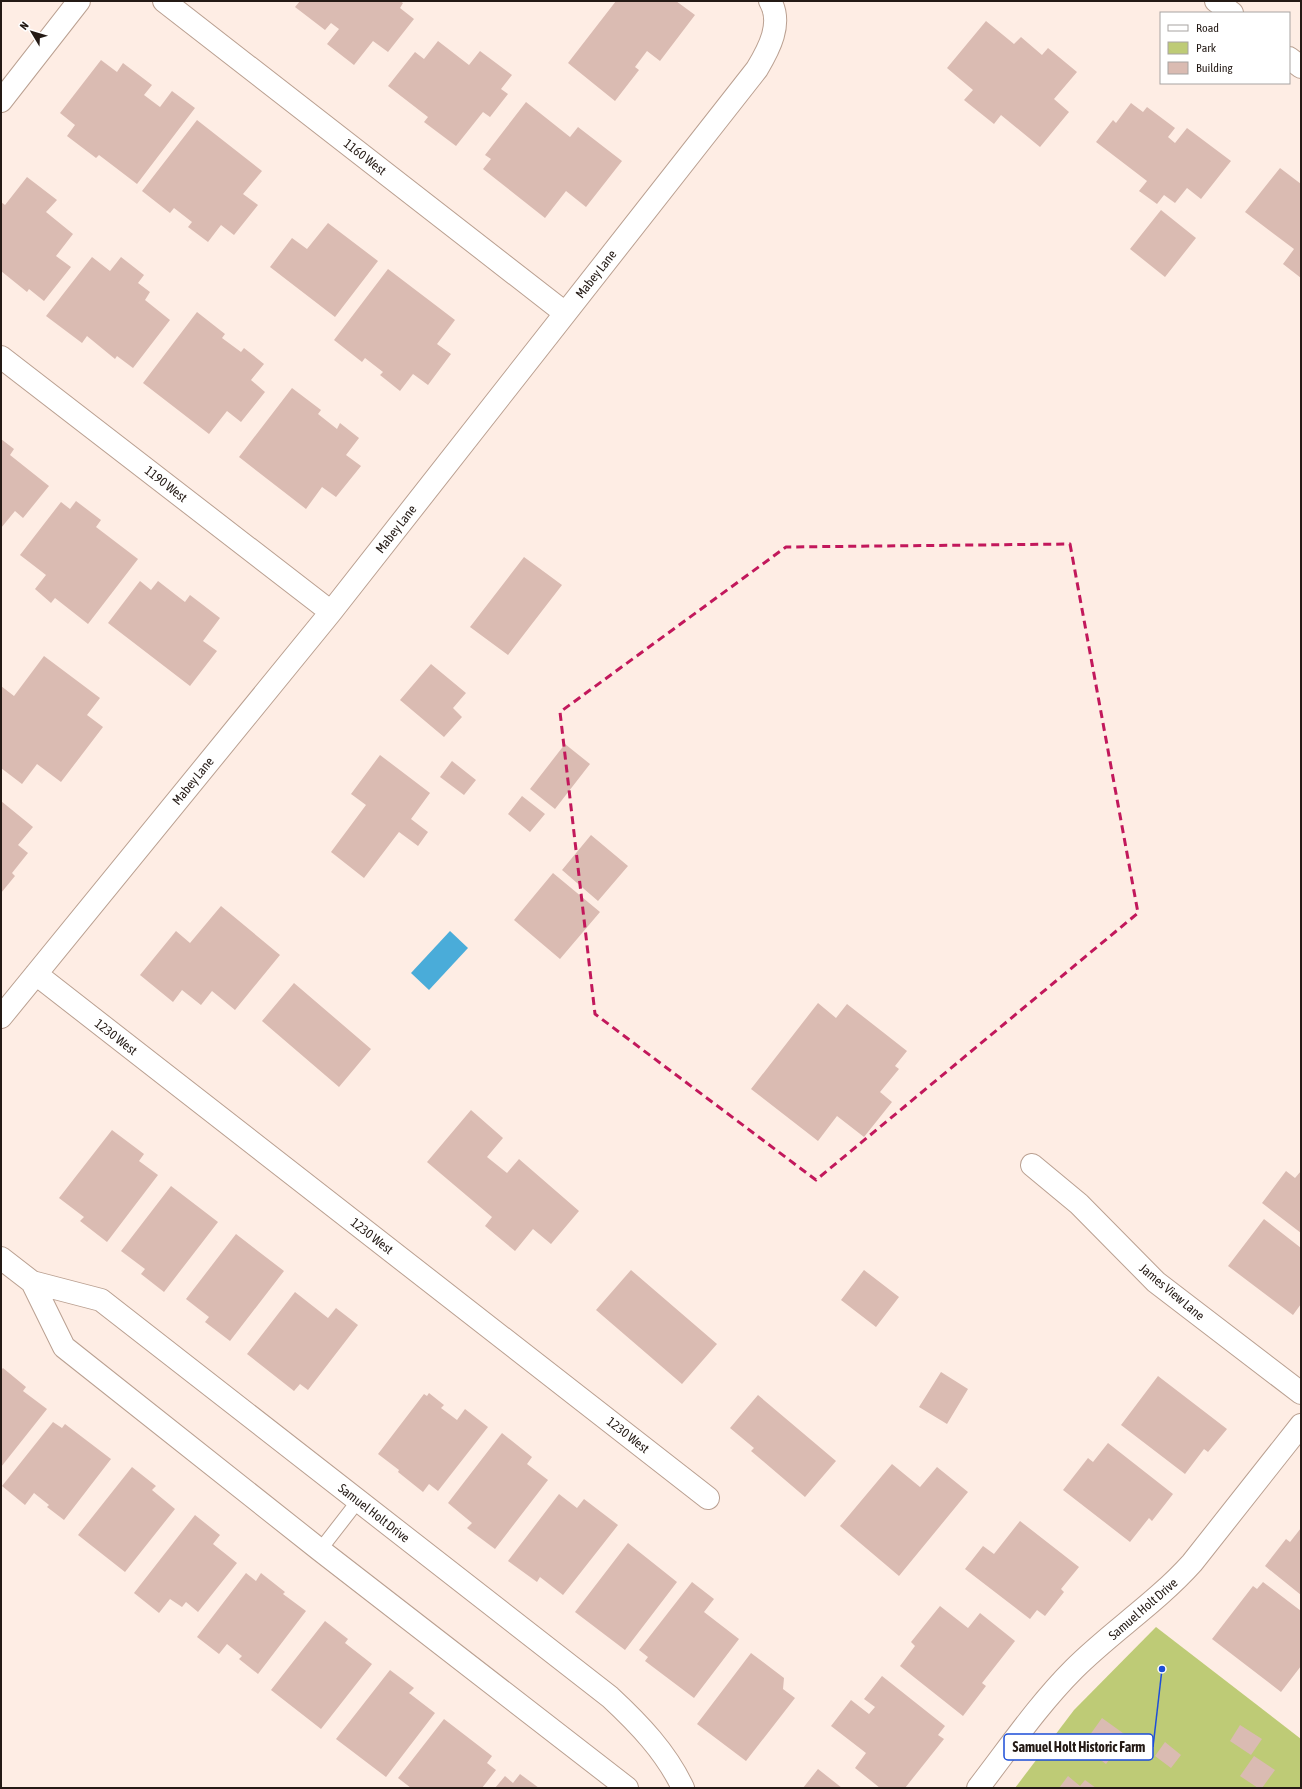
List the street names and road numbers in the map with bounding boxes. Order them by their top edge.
street label: 1160 West [341,136,389,178]
street label: Mabey Lane [573,247,620,301]
street label: 1190 West [142,463,190,505]
street label: Mabey Lane [373,502,420,556]
street label: Mabey Lane [169,754,217,808]
street label: 1230 West [92,1016,140,1058]
street label: 1230 West [348,1215,396,1257]
street label: James View Lane [1137,1261,1207,1323]
street label: 1230 West [604,1414,652,1456]
street label: Samuel Holt Drive [335,1481,413,1545]
street label: Samuel Holt Drive [1106,1575,1180,1643]

